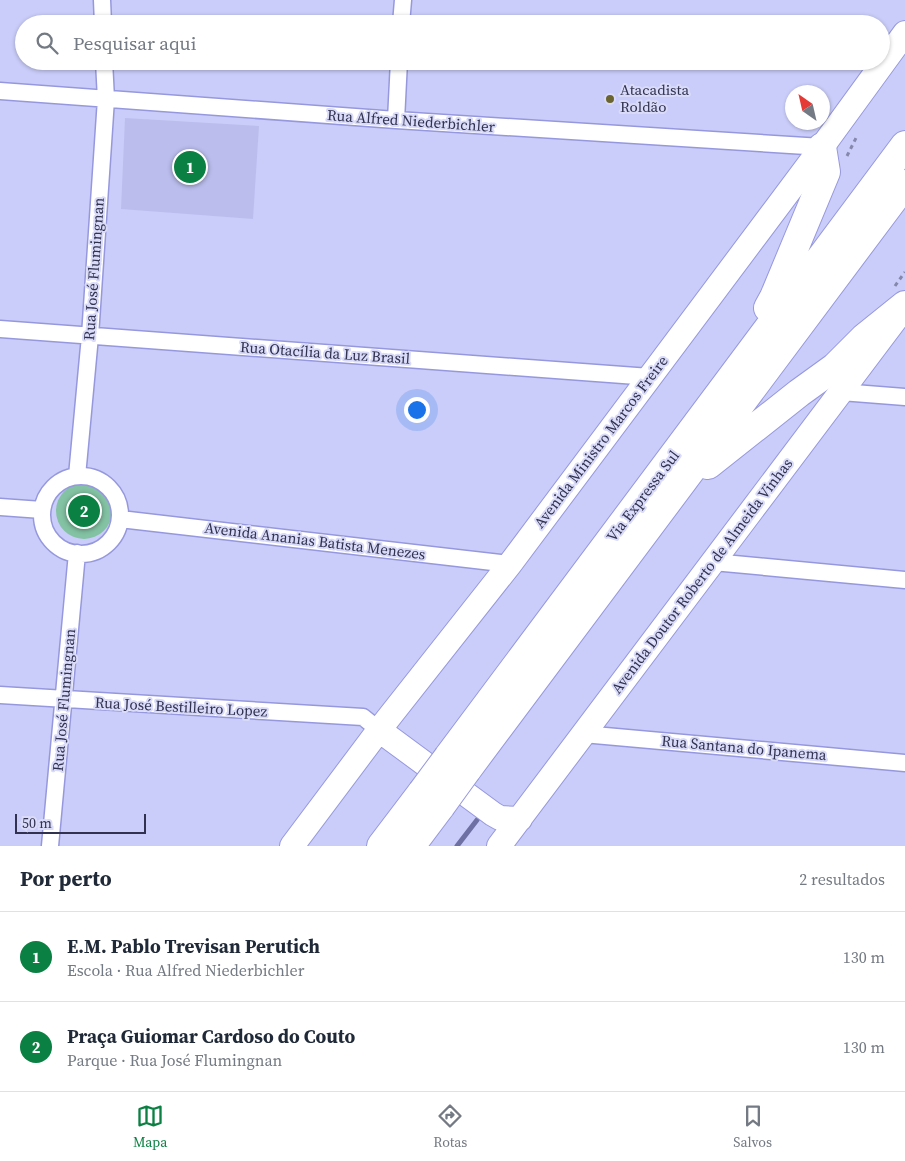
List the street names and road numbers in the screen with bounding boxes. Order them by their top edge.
street label: Rua Alfred Niederbichler [326,104,496,137]
street label: Rua José Flumingnan [78,197,109,341]
street label: Rua Otacília da Luz Brasil [239,336,411,369]
street label: Avenida Ministro Marcos Freire [529,351,673,532]
street label: Via Expressa Sul [601,445,684,546]
street label: Avenida Doutor Roberto de Almeida Vinhas [606,454,797,698]
street label: Avenida Ananias Batista Menezes [203,517,427,564]
street label: Rua José Flumingnan [47,628,80,772]
street label: Rua José Bestilleiro Lopez [94,691,268,722]
street label: Rua Santana do Ipanema [660,730,828,765]

